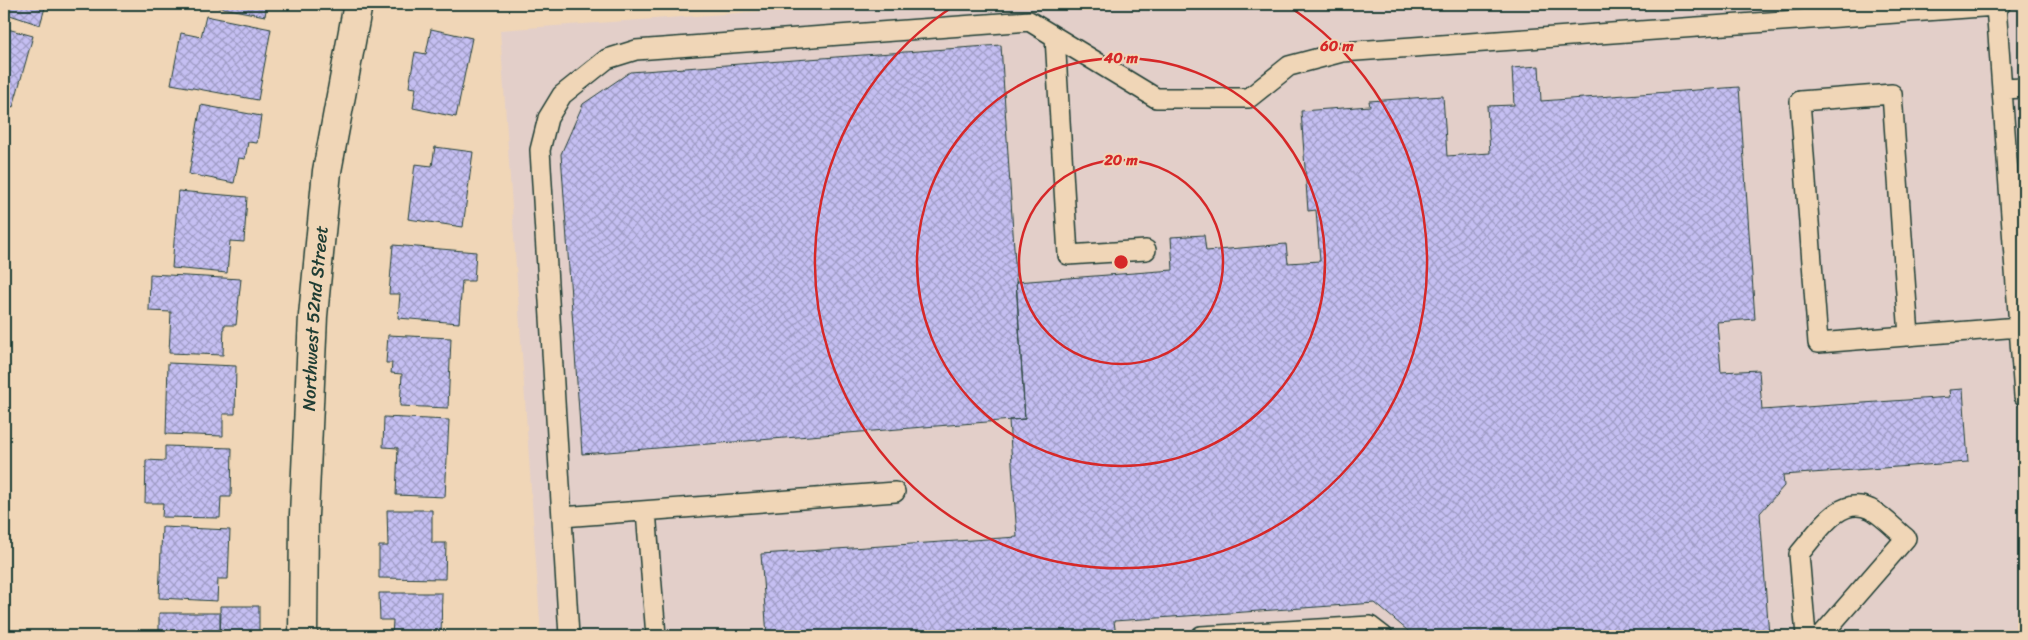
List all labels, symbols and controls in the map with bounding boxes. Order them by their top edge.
text: 60 m [1319,33,1354,59]
text: 40 m [1103,45,1139,71]
text: 20 m [1103,147,1138,173]
street label: Northwest 52nd Street [293,224,338,412]
centre of rings [1112,253,1130,271]

